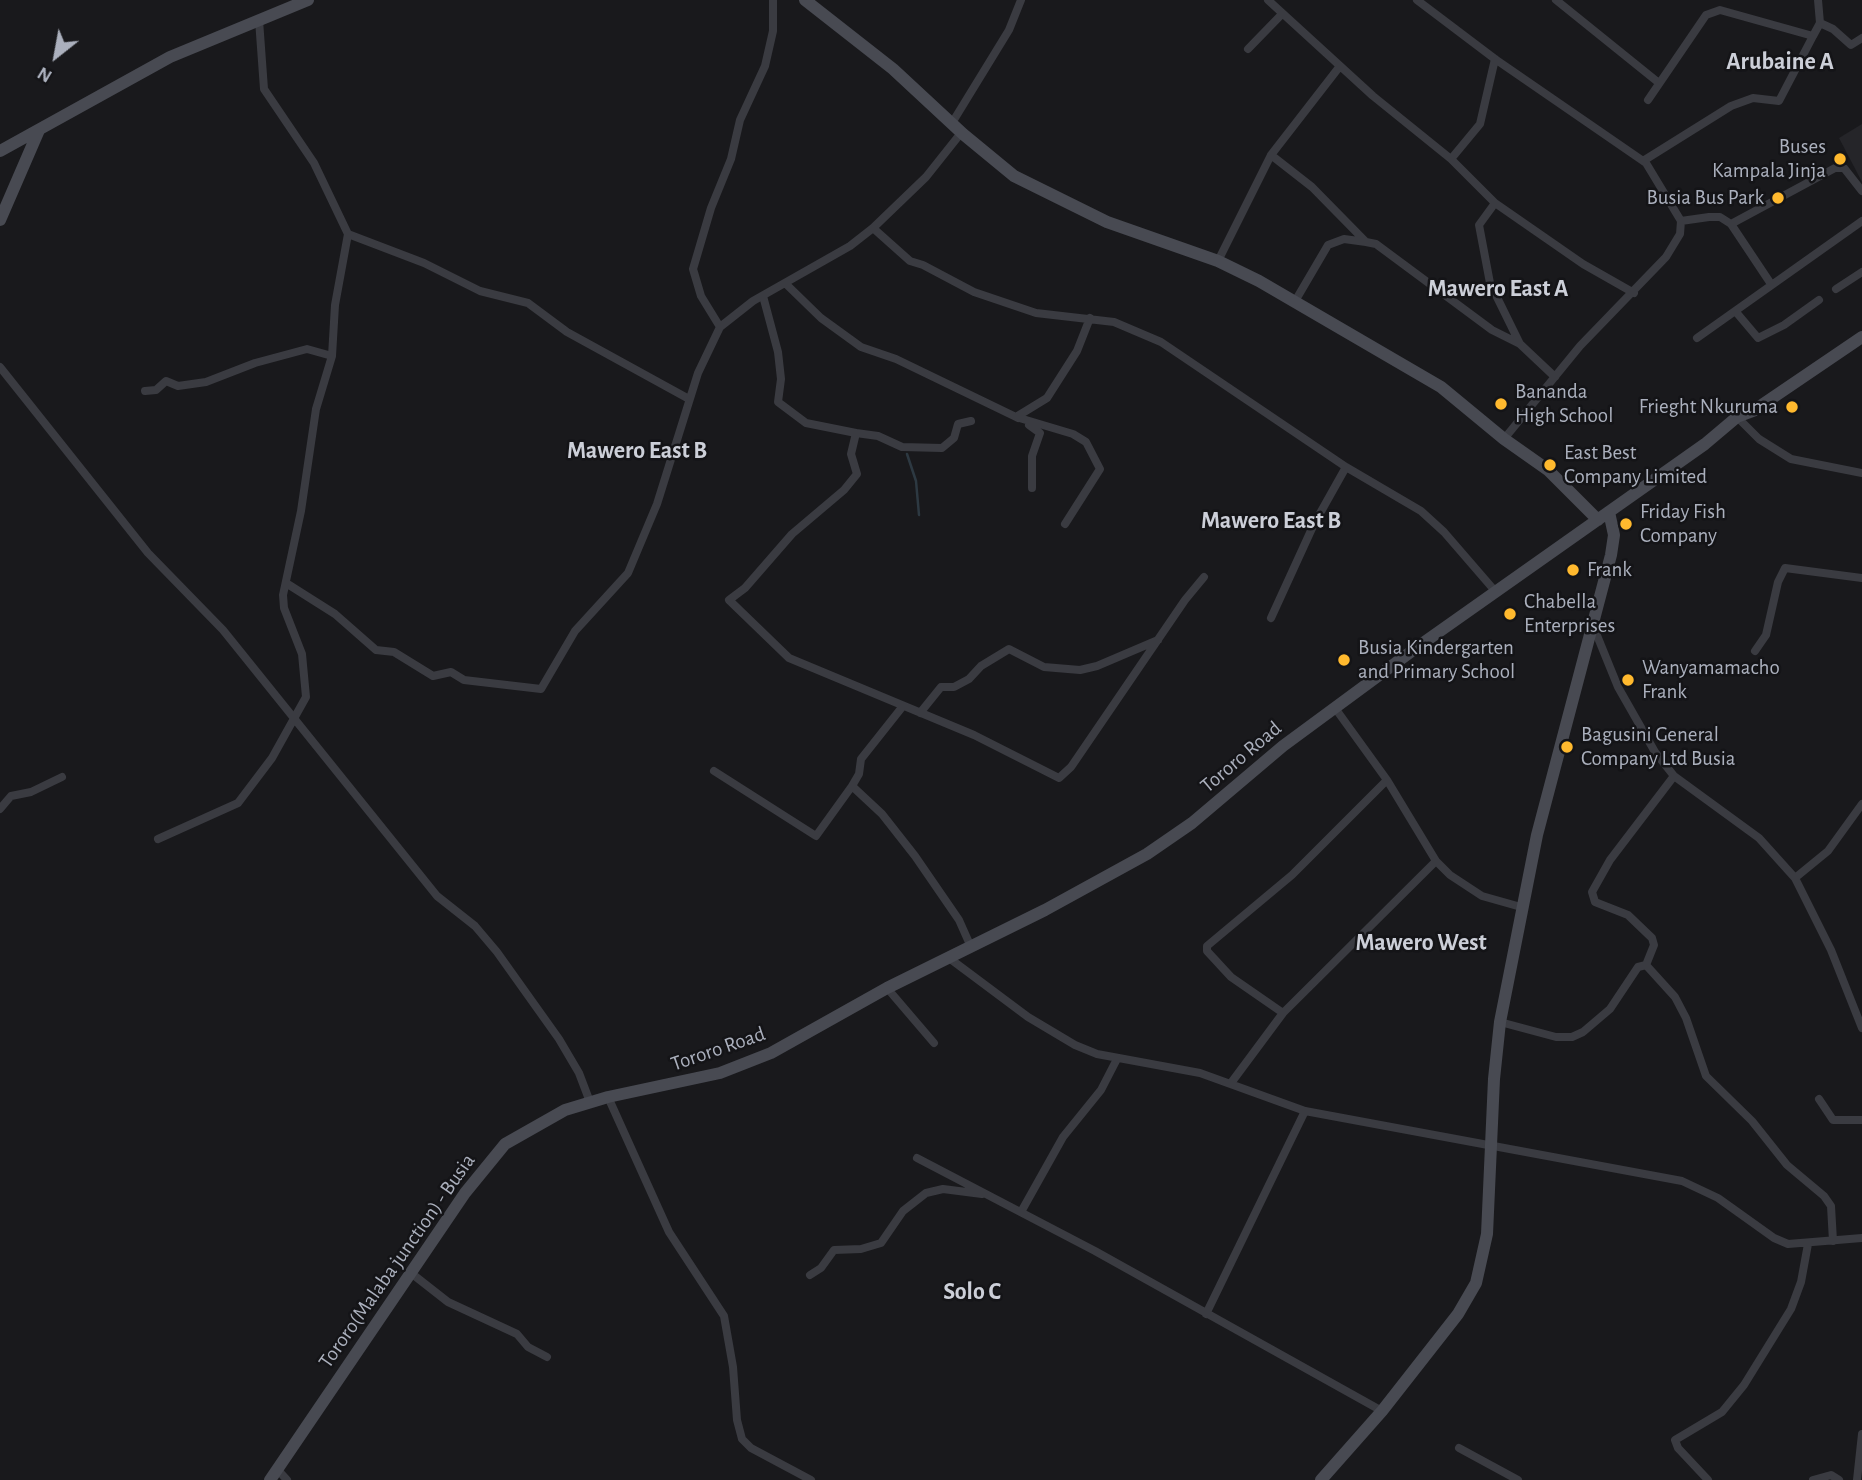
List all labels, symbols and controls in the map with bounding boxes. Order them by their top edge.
north arrow [21,21,91,91]
district label: Arubaine A [1726,48,1834,76]
text: N [34,63,55,86]
place label: Buses Kampala Jinja [1712,134,1826,184]
marker: Buses Kampala Jinja [1832,151,1848,167]
place label: Busia Bus Park [1647,185,1764,211]
marker: Busia Bus Park [1770,190,1786,206]
district label: Mawero East A [1428,275,1568,303]
place label: Bananda High School [1515,379,1613,429]
place label: Frieght Nkuruma [1639,394,1778,420]
marker: Bananda High School [1493,396,1509,412]
marker: Frieght Nkuruma [1784,399,1800,415]
district label: Mawero East B [567,437,707,465]
place label: East Best Company Limited [1564,440,1707,490]
marker: East Best Company Limited [1542,457,1558,473]
place label: Friday Fish Company [1640,499,1726,549]
district label: Mawero East B [1201,507,1341,535]
marker: Friday Fish Company [1618,516,1634,532]
place label: Frank [1587,557,1632,583]
marker: Frank [1565,562,1581,578]
place label: Chabella Enterprises [1524,589,1615,639]
marker: Chabella Enterprises [1502,606,1518,622]
place label: Busia Kindergarten and Primary School [1358,635,1515,685]
marker: Busia Kindergarten and Primary School [1336,652,1352,668]
place label: Wanyamamacho Frank [1642,655,1780,705]
marker: Wanyamamacho Frank [1620,672,1636,688]
street label: Tororo Road [1195,716,1287,798]
place label: Bagusini General Company Ltd Busia [1581,722,1735,772]
marker: Bagusini General Company Ltd Busia [1559,739,1575,755]
district label: Mawero West [1355,929,1487,957]
street label: Tororo Road [667,1021,769,1077]
street label: Tororo(Malaba junction) - Busia [313,1149,481,1373]
district label: Solo C [943,1278,1001,1306]

